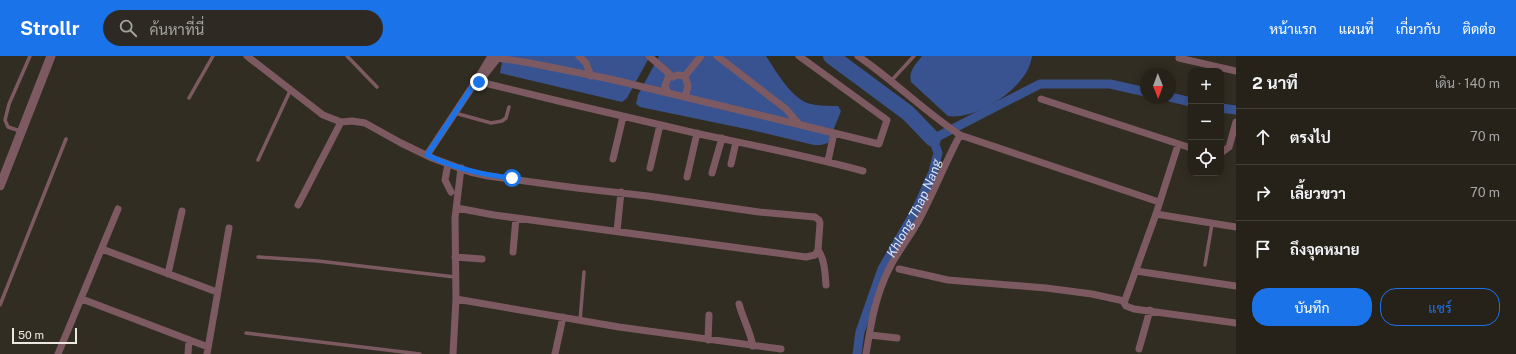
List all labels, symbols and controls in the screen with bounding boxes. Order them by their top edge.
search box [103,10,383,46]
text: Strollr [20,17,79,39]
icon: search [117,17,139,39]
text: ค้นหาที่นี่ [149,21,204,38]
text: หน้าแรก [1269,21,1317,37]
text: แผนที่ [1339,21,1374,37]
text: เกี่ยวกับ [1396,21,1440,37]
text: ติดต่อ [1462,21,1496,37]
north arrow [1140,68,1176,104]
map controls [1188,68,1224,176]
button: + [1188,68,1224,104]
route end [470,73,488,91]
text: 2 นาที [1252,73,1298,93]
text: เดิน · 140 m [1435,76,1500,91]
button: − [1188,104,1224,140]
icon: ahead [1252,126,1274,148]
text: ตรงไป [1290,129,1331,146]
text: 70 m [1470,129,1500,144]
button: locate [1188,140,1224,176]
water label: Khlong Thap Nang [883,157,944,260]
route start [503,169,521,187]
icon: right [1252,182,1274,204]
text: เลี้ยวขวา [1290,185,1346,202]
text: 70 m [1470,185,1500,200]
icon: arrive [1252,238,1274,260]
text: ถึงจุดหมาย [1290,241,1360,258]
button: บันทึก [1252,288,1372,326]
button: แชร์ [1380,288,1500,326]
scale bar [12,326,77,345]
text: 50 m [18,329,44,341]

